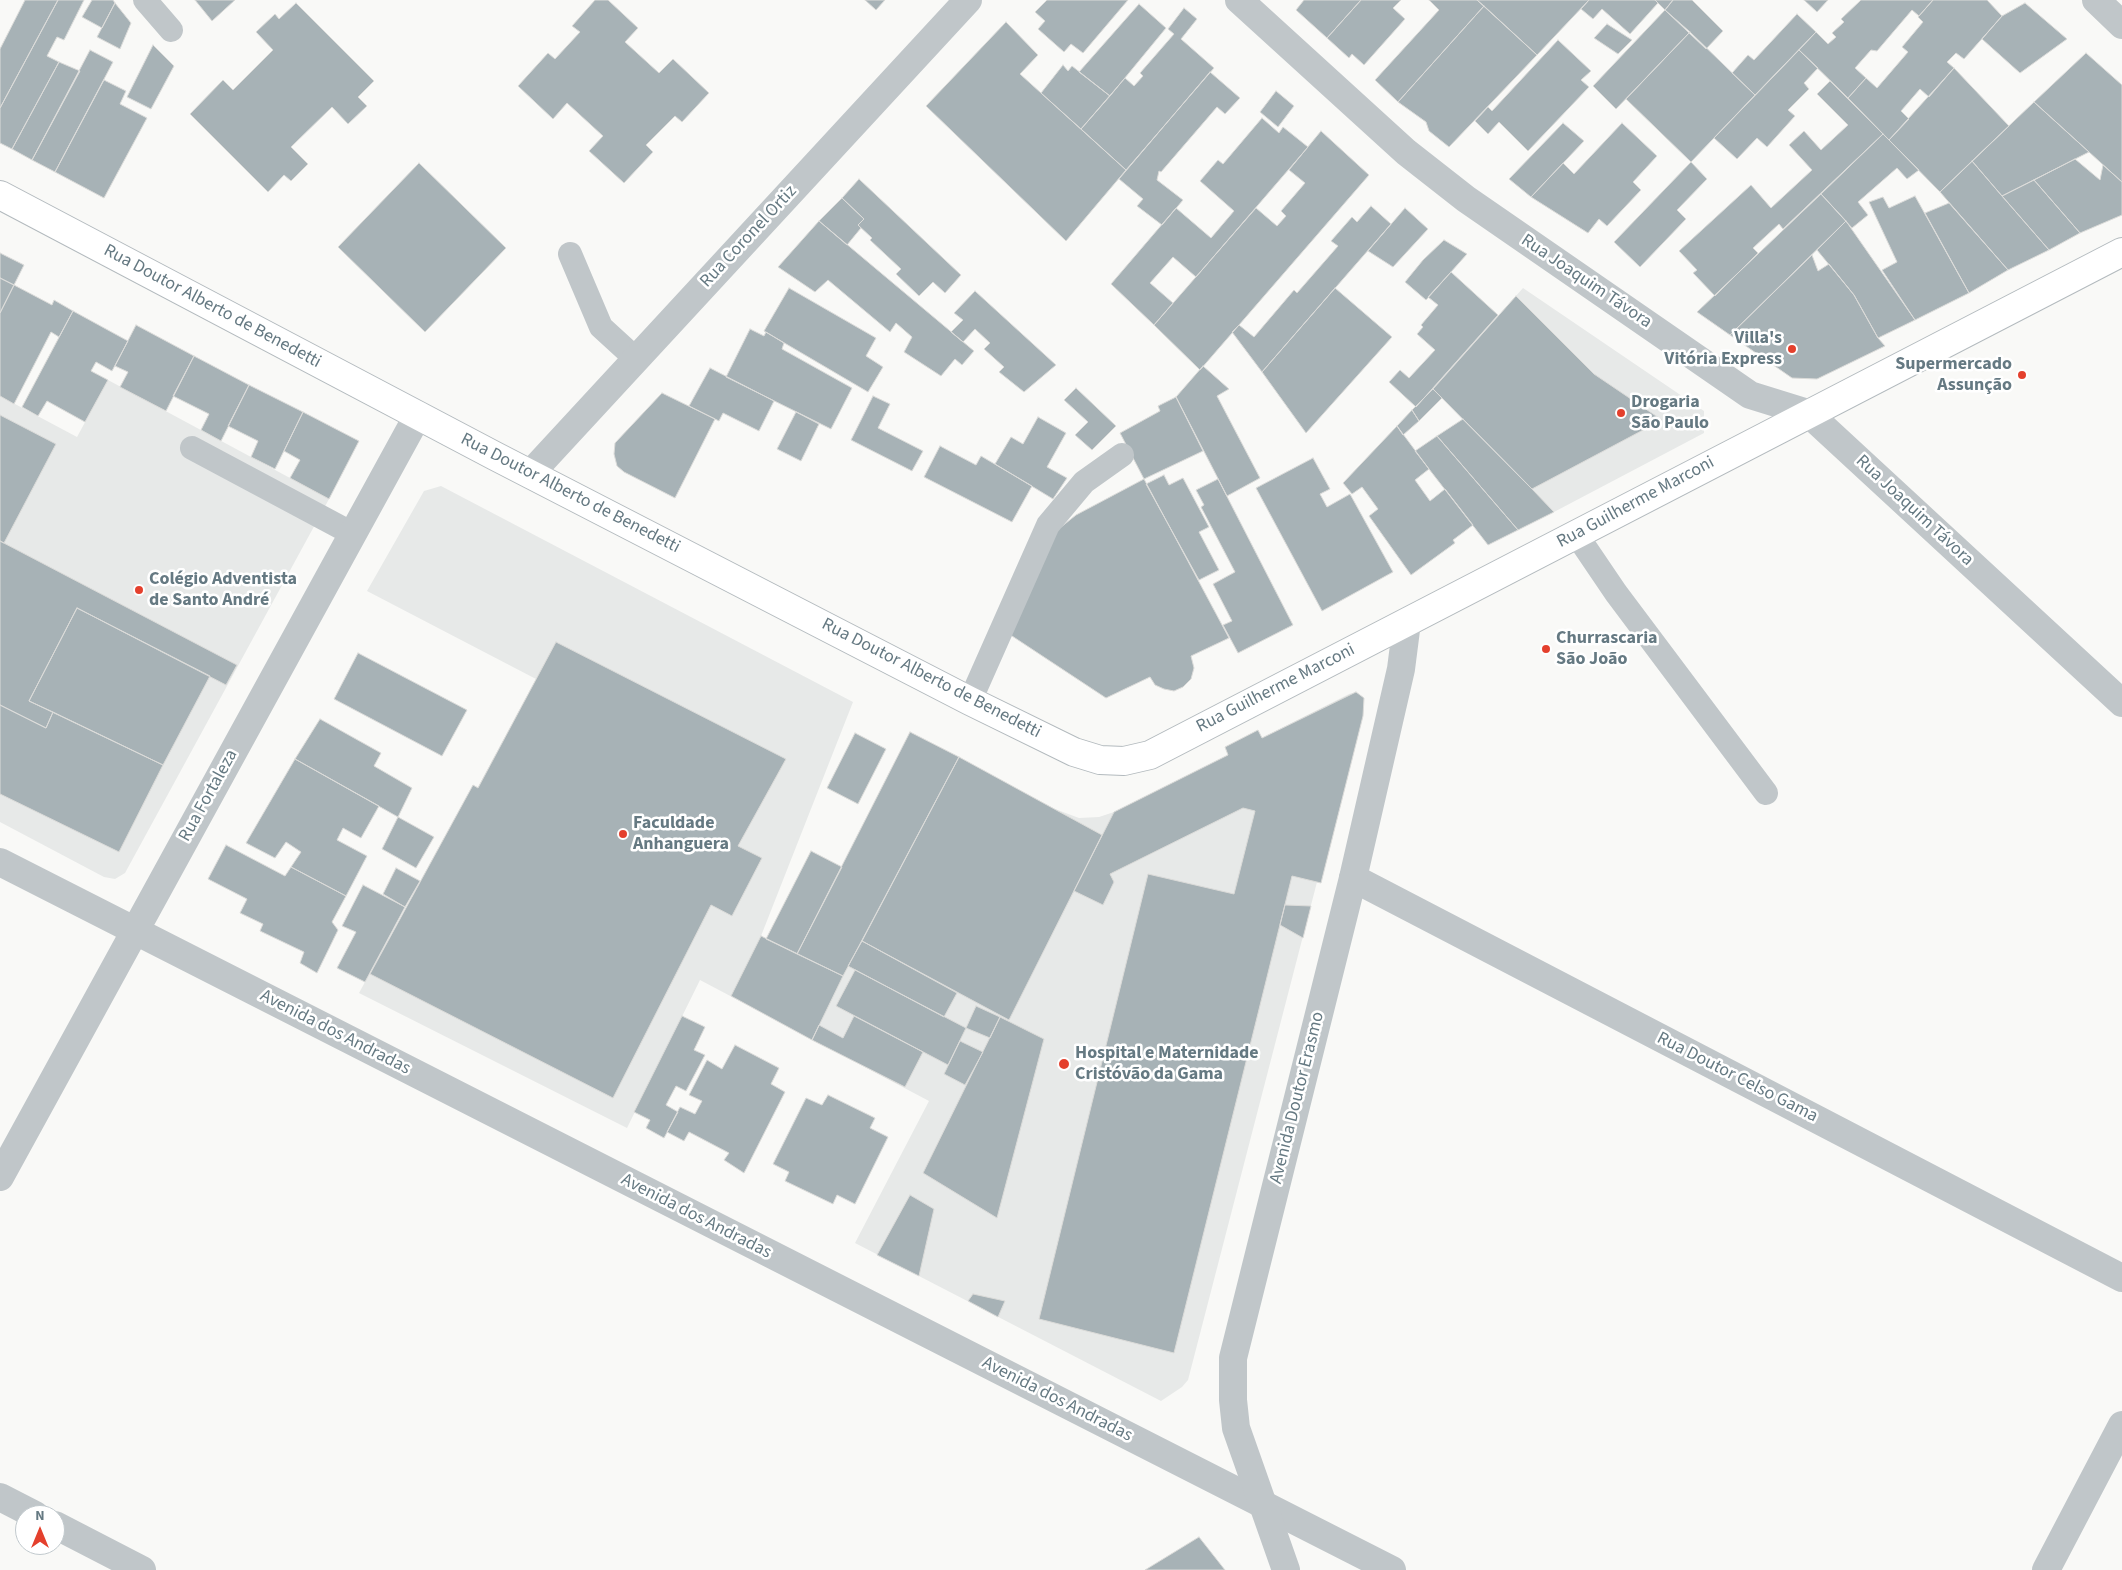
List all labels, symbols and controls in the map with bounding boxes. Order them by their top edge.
street label: Rua Coronel Ortiz [696,181,802,293]
street label: Rua Joaquim Távora [1517,230,1655,334]
street label: Rua Doutor Alberto de Benedetti [100,240,324,374]
place label: Villa's Vitória Express [1664,328,1782,370]
marker: Villa's Vitória Express [1786,343,1798,355]
place label: Supermercado Assunção [1895,354,2012,396]
marker: Supermercado Assunção [2016,369,2028,381]
place label: Drogaria São Paulo [1631,392,1709,434]
marker: Drogaria São Paulo [1615,407,1627,419]
street label: Rua Doutor Alberto de Benedetti [457,429,683,559]
street label: Rua Joaquim Távora [1851,451,1977,571]
street label: Rua Guilherme Marconi [1554,452,1718,554]
place label: Colégio Adventista de Santo André [149,569,297,612]
marker: Colégio Adventista de Santo André [133,584,145,596]
street label: Rua Doutor Alberto de Benedetti [818,614,1044,744]
place label: Churrascaria São João [1556,628,1658,670]
street label: Rua Guilherme Marconi [1193,640,1359,738]
marker: Churrascaria São João [1540,643,1552,655]
street label: Rua Fortaleza [175,746,243,846]
place label: Faculdade Anhanguera [633,813,729,856]
marker: Faculdade Anhanguera [617,828,629,840]
street label: Avenida dos Andradas [256,986,414,1080]
street label: Avenida Doutor Erasmo [1266,1010,1330,1186]
street label: Rua Doutor Celso Gama [1653,1028,1821,1128]
place label: Hospital e Maternidade Cristóvão da Gama [1075,1043,1259,1086]
marker: Hospital e Maternidade Cristóvão da Gama [1057,1057,1071,1071]
street label: Avenida dos Andradas [617,1170,775,1264]
street label: Avenida dos Andradas [978,1353,1136,1447]
north arrow [15,1505,65,1555]
text: N [35,1506,45,1526]

